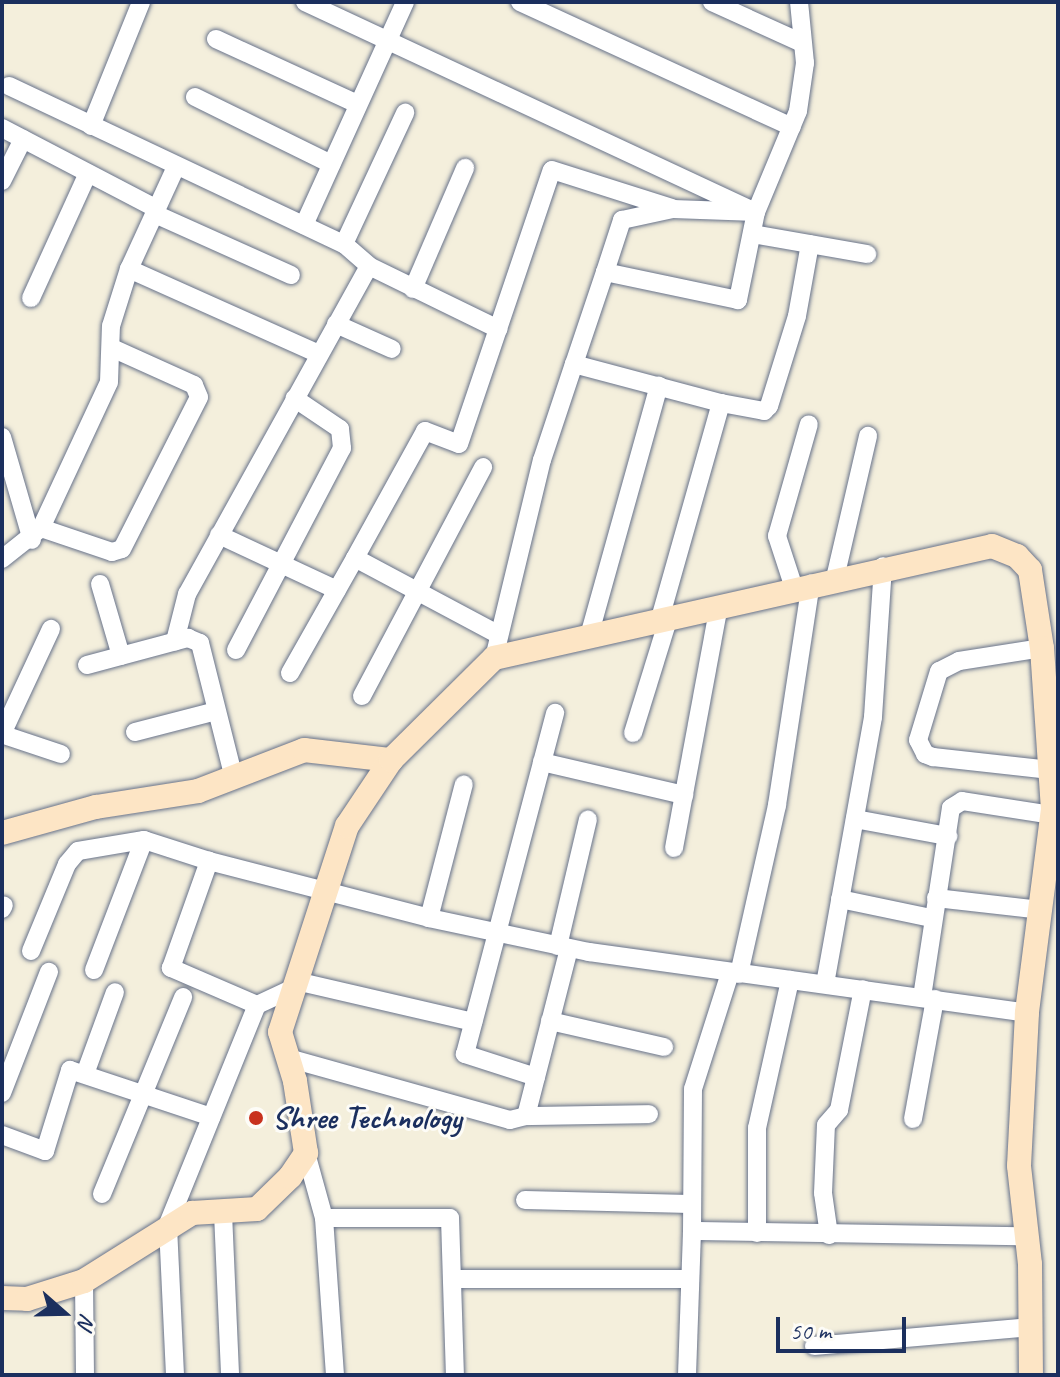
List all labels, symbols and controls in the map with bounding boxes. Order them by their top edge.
place label: Shree Technology [272,1099,459,1137]
marker: Shree Technology [247,1109,265,1127]
north arrow [24,1273,104,1353]
scale bar [780,1301,910,1351]
text: N [71,1310,102,1332]
text: 50 m [790,1316,831,1346]

